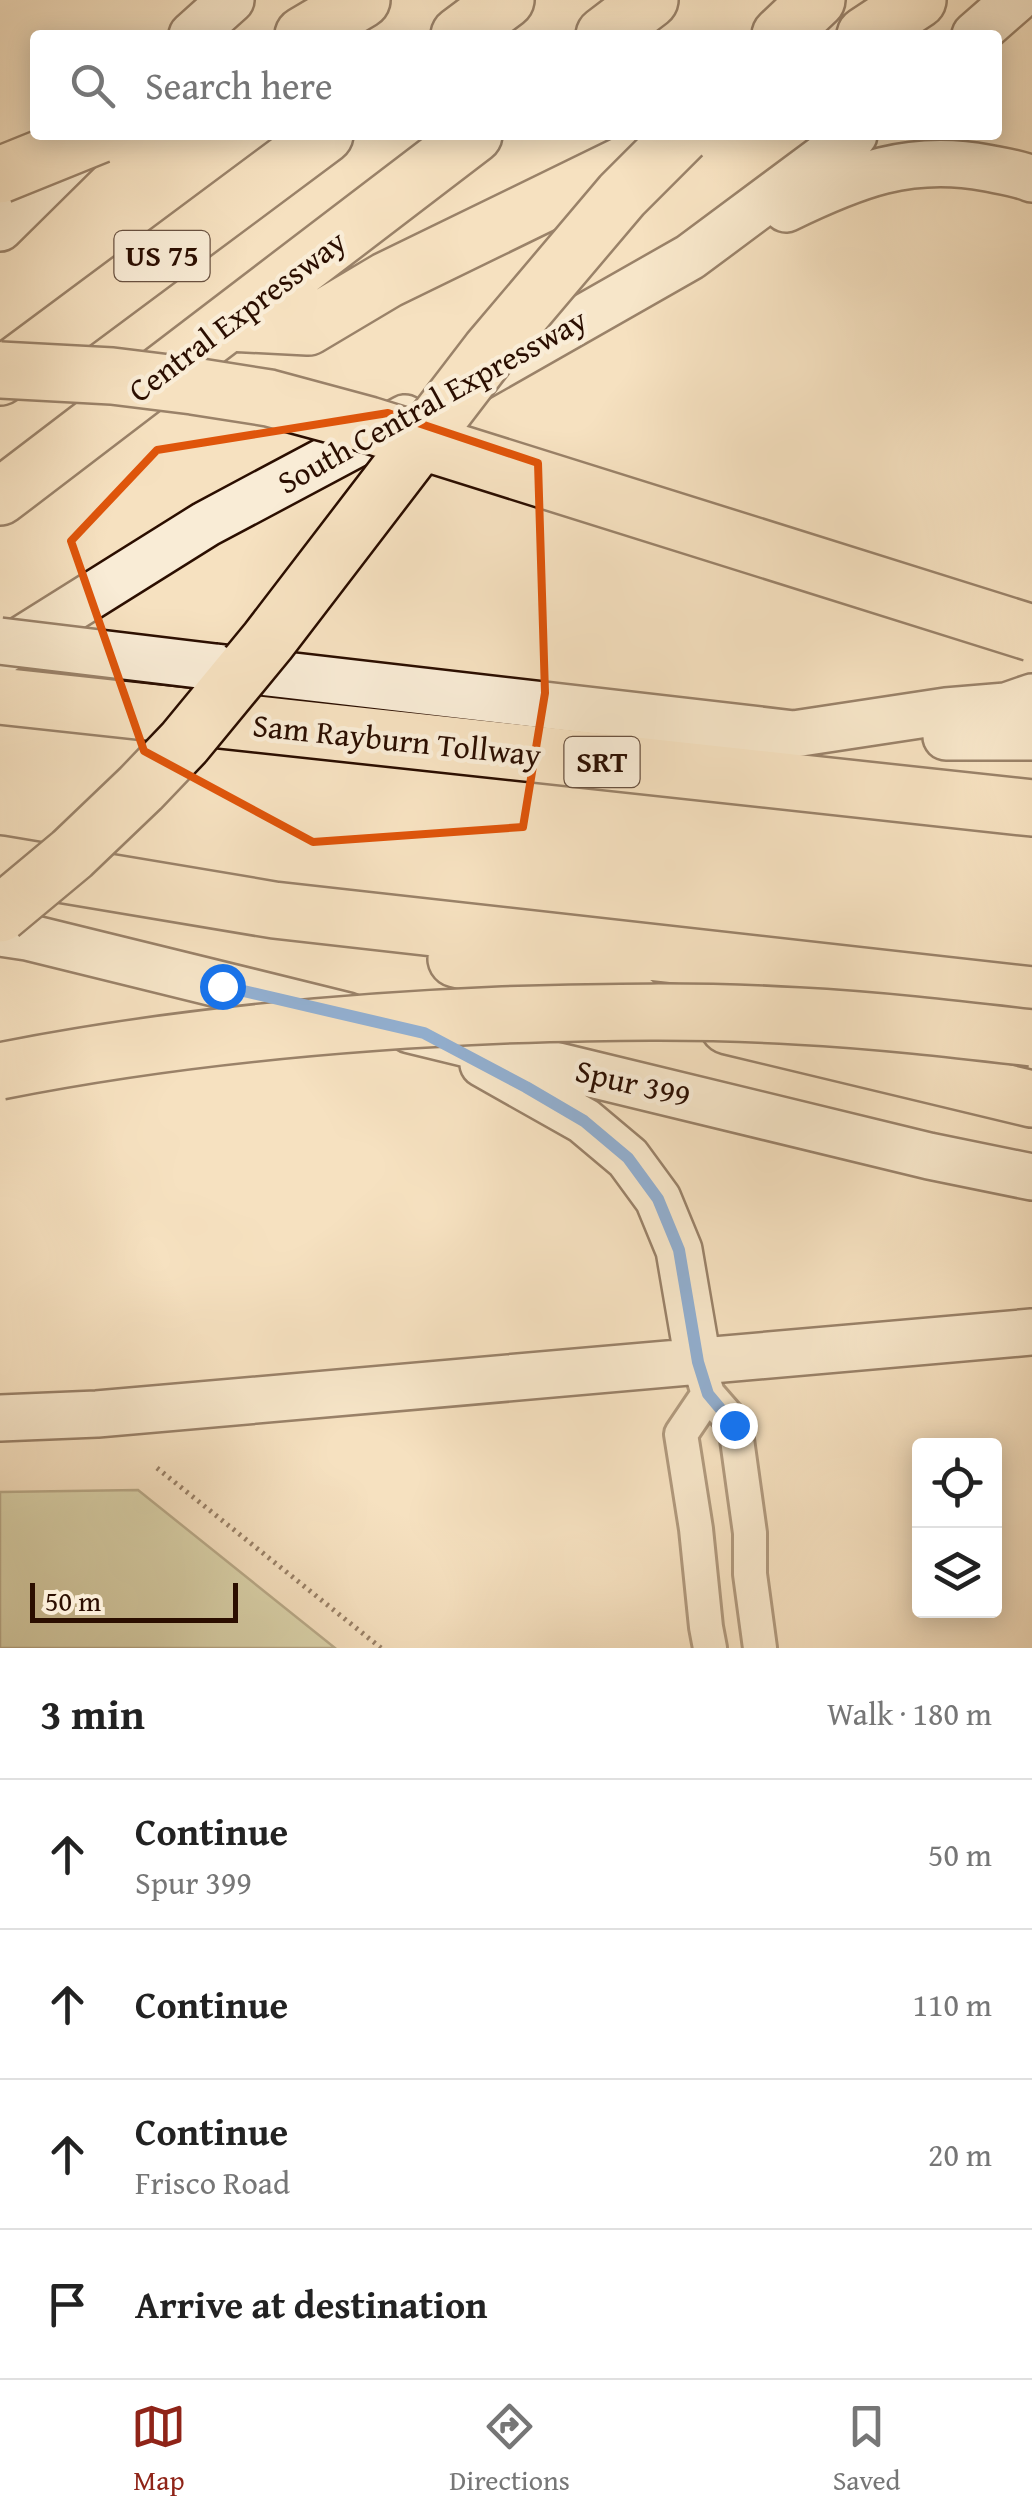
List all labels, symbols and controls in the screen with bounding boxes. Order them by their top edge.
search box [30,30,1002,140]
text: Search here [145,57,333,113]
icon: search [65,58,120,113]
street label: Central Expressway [118,218,355,413]
road number: US 75 [114,231,210,281]
street label: South Central Expressway [268,296,595,505]
street label: Sam Rayburn Tollway [250,701,544,778]
road number: SRT [564,737,640,787]
route start [200,964,246,1010]
street label: Spur 399 [571,1046,695,1119]
route end [712,1403,758,1449]
map controls [912,1438,1002,1618]
button: locate [912,1438,1002,1528]
button: layers [912,1528,1002,1618]
scale bar [30,1578,238,1622]
text: 50 m [45,1580,101,1621]
text: 3 min [40,1683,145,1744]
text: Walk · 180 m [827,1690,992,1737]
text: Continue [135,1803,288,1859]
icon: ahead [40,1827,95,1882]
text: 50 m [928,1831,992,1878]
text: Spur 399 [135,1859,252,1906]
text: Continue [135,1976,288,2032]
icon: ahead [40,1977,95,2032]
text: 110 m [913,1981,992,2028]
text: Continue [135,2103,288,2159]
icon: ahead [40,2127,95,2182]
text: 20 m [928,2131,992,2178]
text: Frisco Road [135,2159,290,2206]
text: Arrive at destination [135,2276,488,2332]
icon: arrive [40,2277,95,2332]
tab: Map [131,2399,186,2500]
tab: Directions [449,2399,570,2500]
tab: Saved [833,2399,901,2500]

